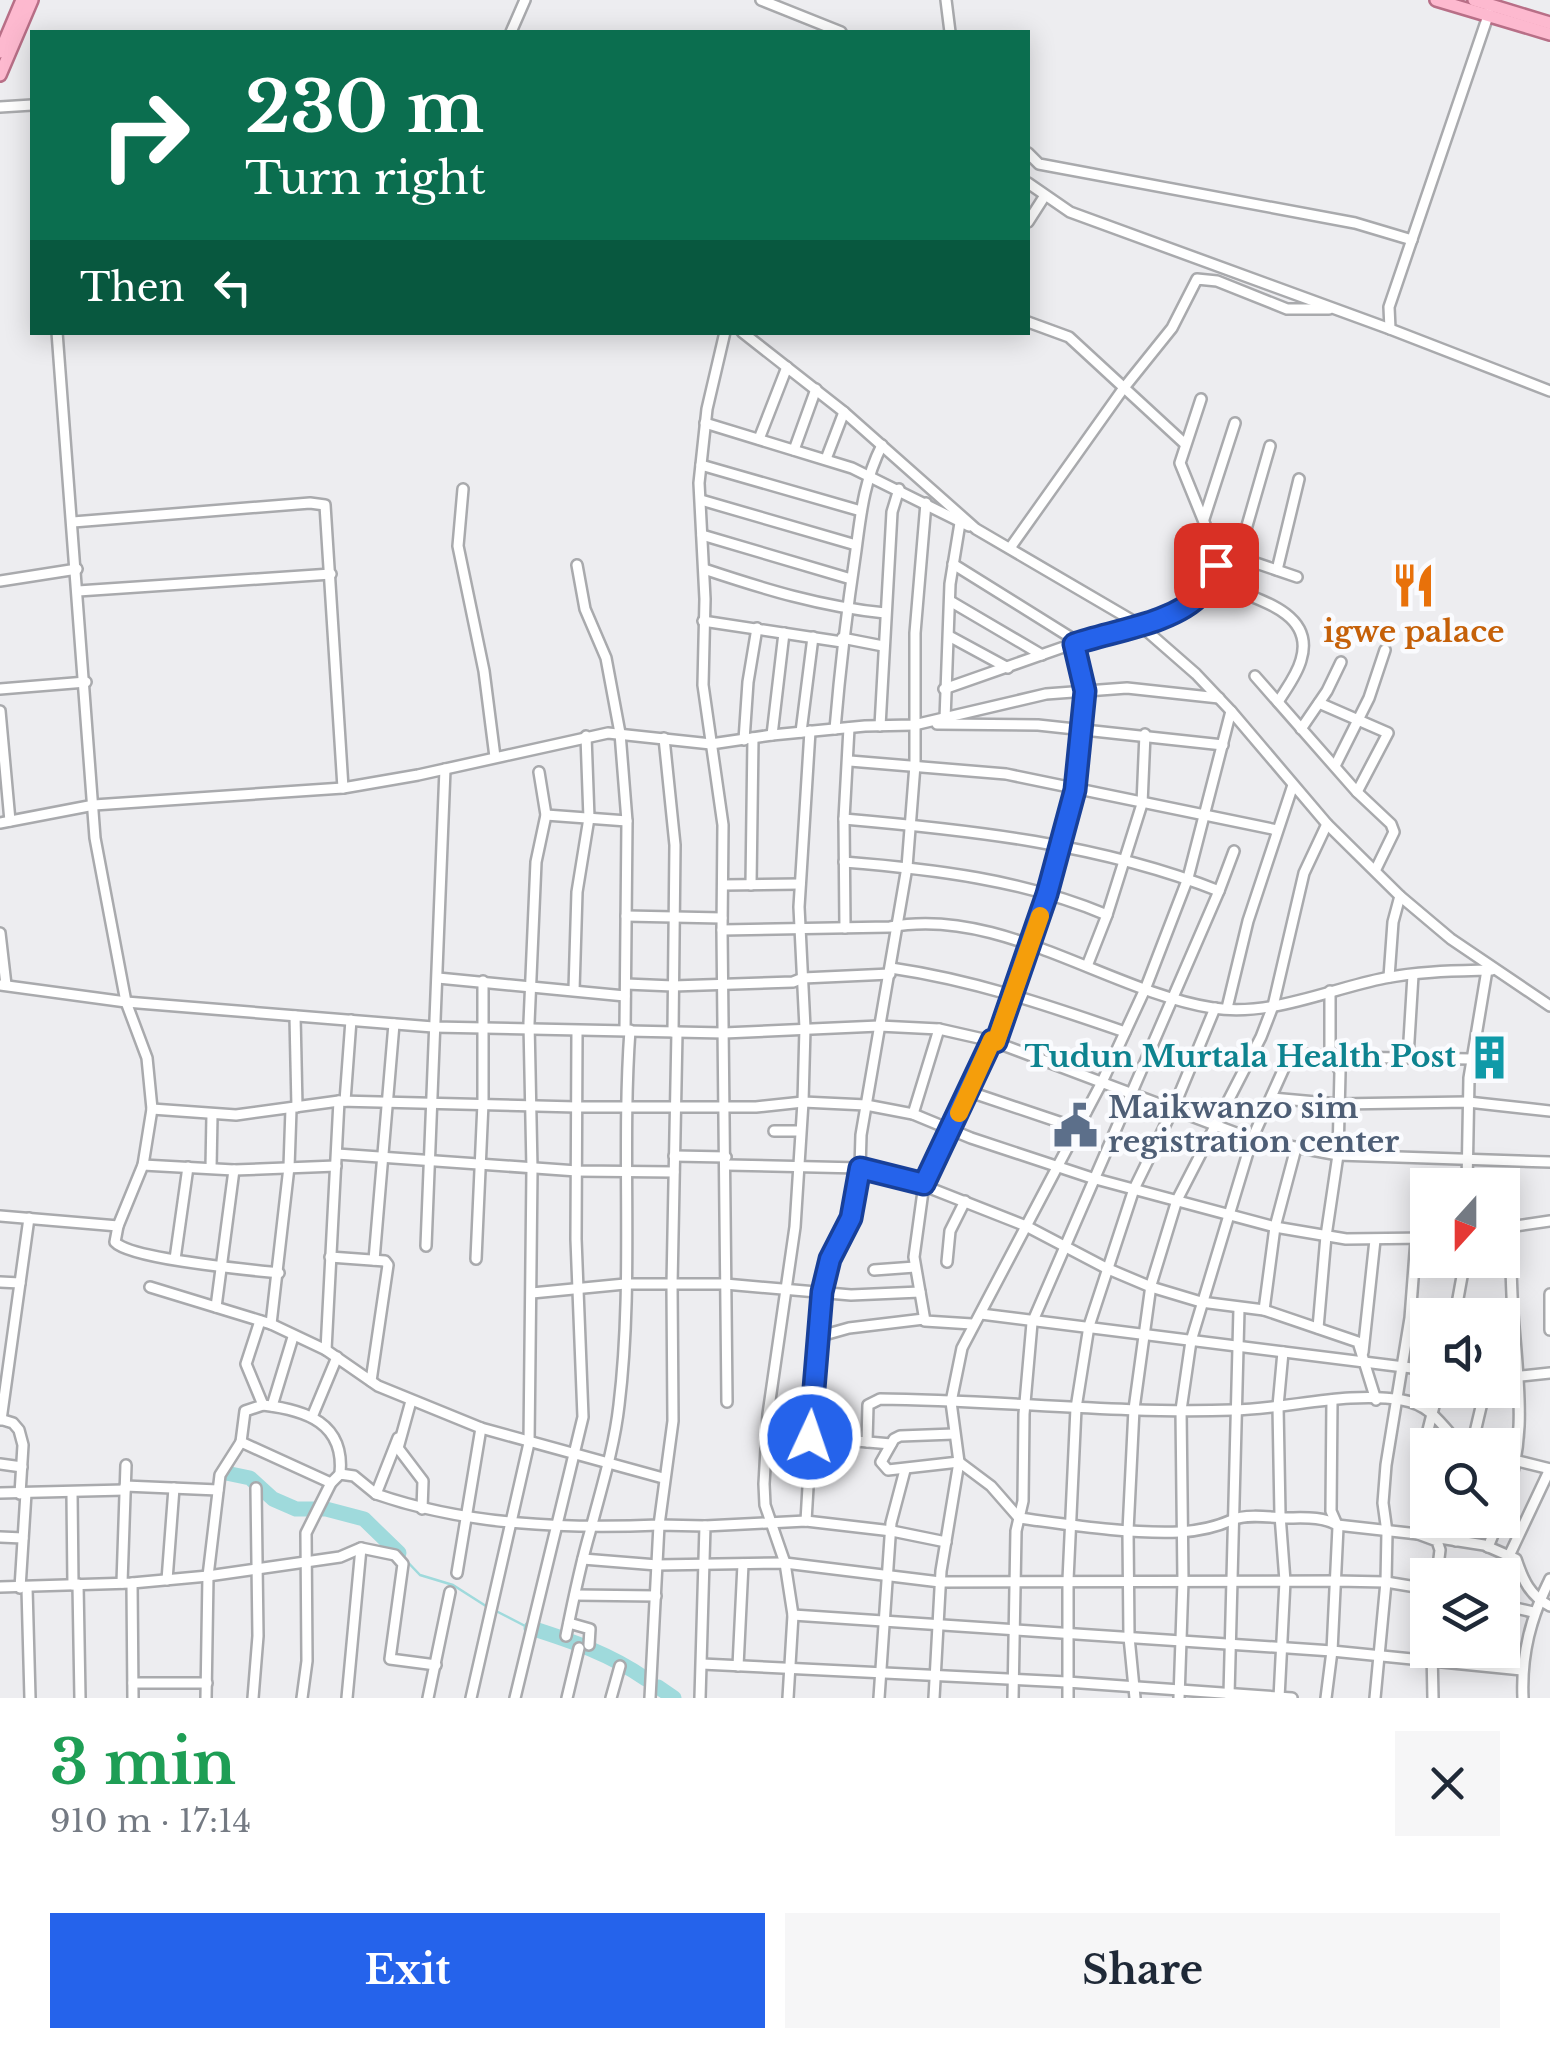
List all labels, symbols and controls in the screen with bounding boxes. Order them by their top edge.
text: 230 m [245,64,484,151]
icon: right [80,70,210,200]
text: Turn right [245,150,486,206]
icon: left [205,260,260,315]
text: Then [80,264,185,311]
pin [1174,523,1259,608]
icon: arrive [1189,538,1244,593]
restaurant icon: igwe palace [1390,561,1438,609]
place label: igwe palace [1323,613,1505,650]
building icon: Tudun Murtala Health Post [1465,1033,1513,1081]
place label: Tudun Murtala Health Post [1024,1038,1457,1075]
place label: Maikwanzo sim registration center [1108,1089,1399,1160]
public building icon: Maikwanzo sim registration center [1051,1101,1099,1149]
north arrow [1410,1168,1520,1278]
map controls [1410,1168,1520,1668]
button: sound [1410,1298,1520,1408]
position arrow [758,1385,862,1489]
button: search [1410,1428,1520,1538]
button: layers [1410,1558,1520,1668]
text: 3 min [50,1726,236,1800]
button: close [1395,1731,1500,1836]
text: 910 m · 17:14 [50,1801,251,1841]
button: Exit [50,1913,765,2028]
button: Share [785,1913,1500,2028]

